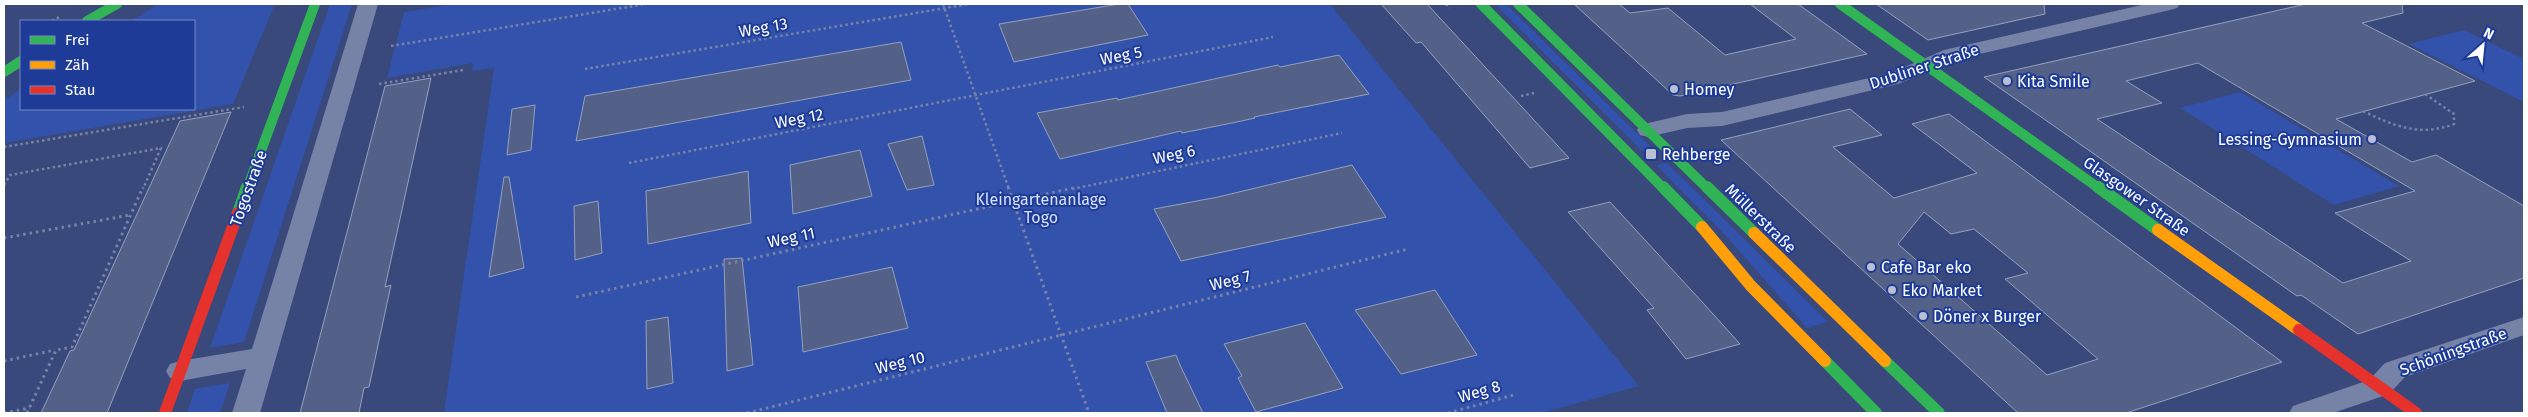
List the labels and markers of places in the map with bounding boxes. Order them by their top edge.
place label: Kita Smile [2017,72,2090,91]
marker: Kita Smile [2001,75,2013,87]
place label: Homey [1684,80,1735,99]
marker: Homey [1668,83,1680,95]
place label: Lessing-Gymnasium [2218,130,2362,149]
marker: Lessing-Gymnasium [2366,133,2378,145]
place label: Rehberge [1662,145,1730,164]
marker: Rehberge [1644,147,1658,161]
place label: Cafe Bar eko [1881,258,1972,277]
marker: Cafe Bar eko [1865,261,1877,273]
place label: Eko Market [1902,281,1982,300]
marker: Eko Market [1886,284,1898,296]
place label: Döner x Burger [1933,307,2042,326]
marker: Döner x Burger [1917,310,1929,322]

